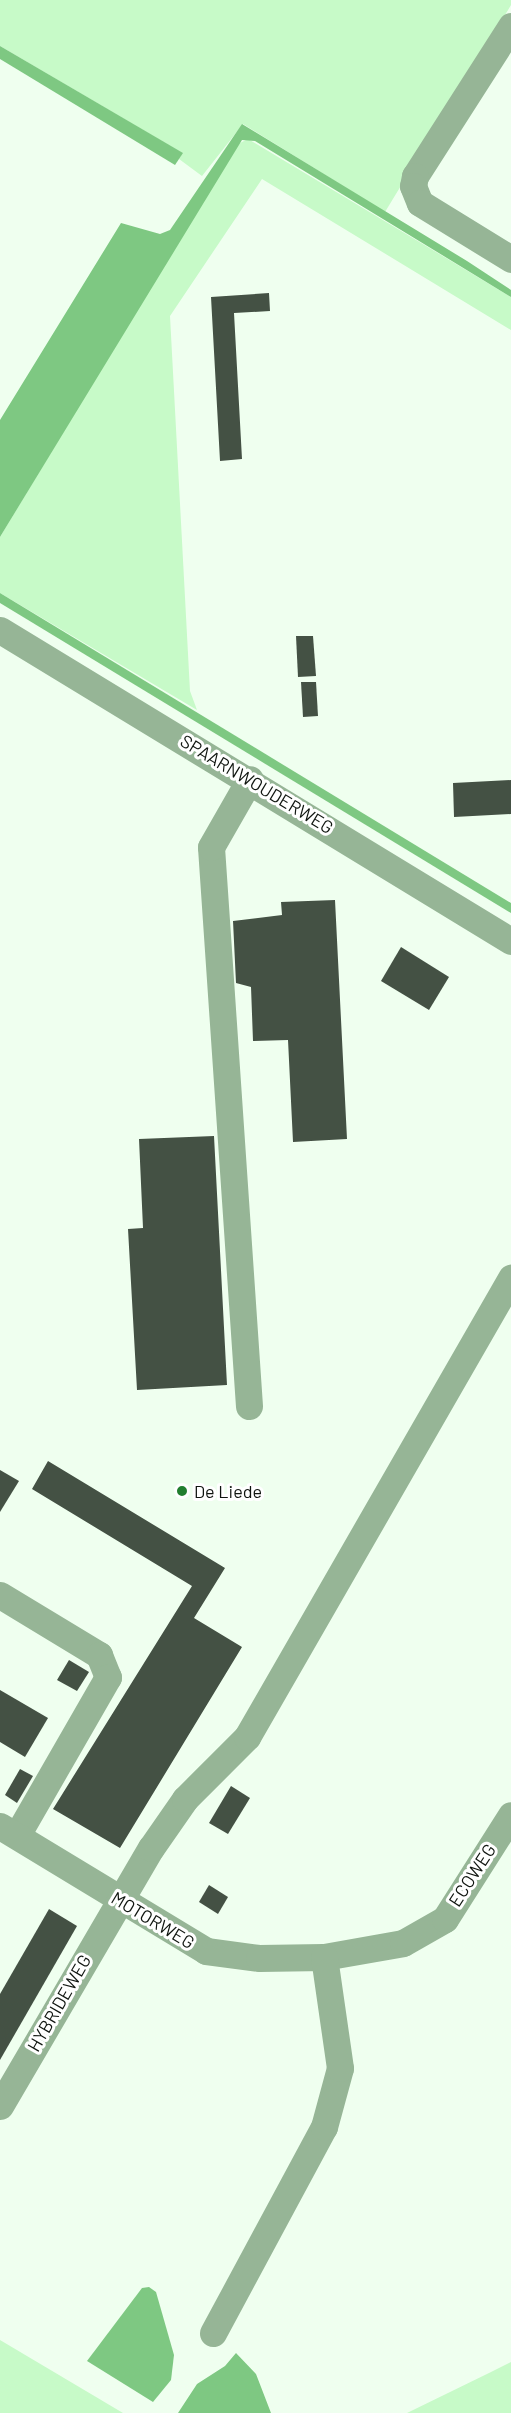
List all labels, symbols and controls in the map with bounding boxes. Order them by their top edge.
street label: SPAARNWOUDERWEG [177,730,337,838]
place label: De Liede [194,1480,262,1502]
marker: De Liede [175,1484,189,1498]
street label: ECOWEG [444,1840,500,1910]
street label: MOTORWEG [108,1887,198,1953]
street label: HYBRIDEWEG [23,1951,95,2055]

